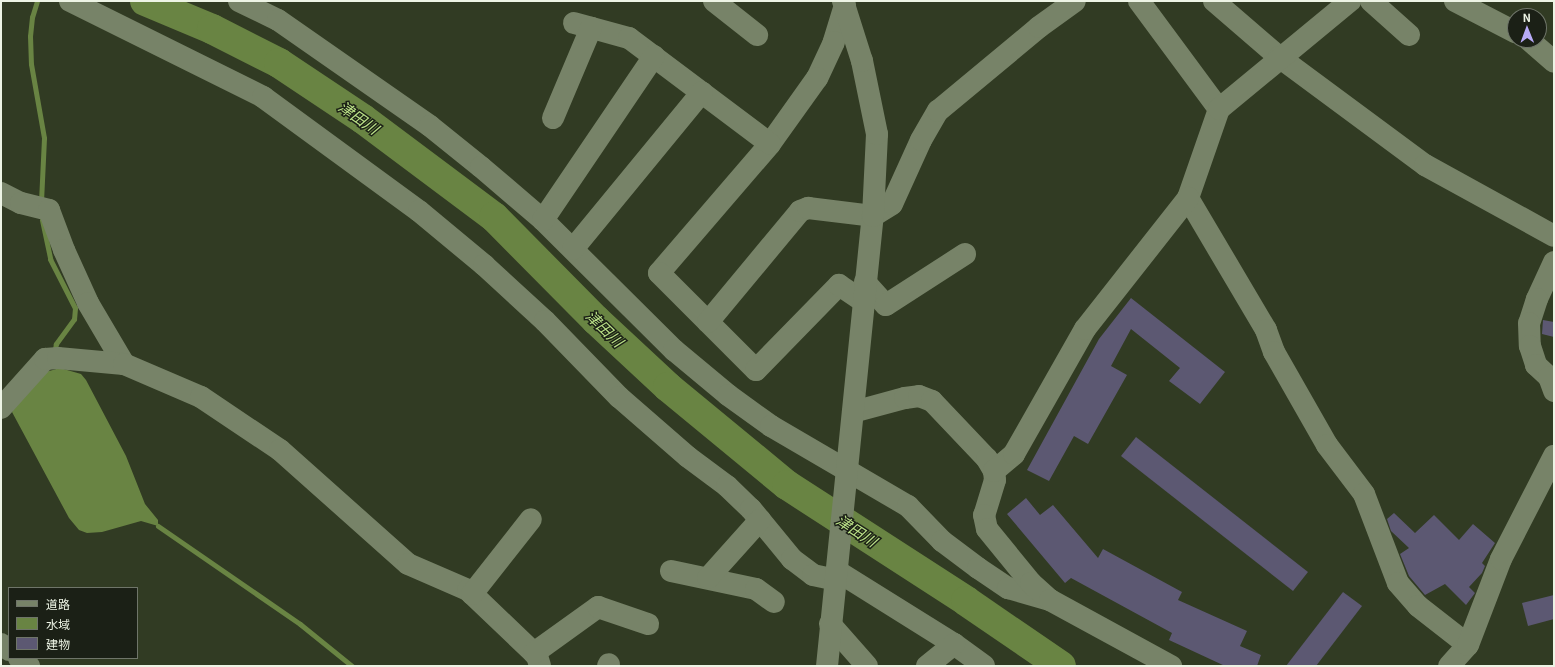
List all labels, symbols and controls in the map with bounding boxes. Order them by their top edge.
north arrow [1507,8,1547,48]
text: N [1523,9,1531,25]
water label: 津田川 [335,97,383,137]
water label: 津田川 [583,306,627,350]
water label: 津田川 [833,510,881,550]
legend [8,587,138,659]
text: 道路 [46,595,70,612]
text: 水域 [46,615,70,632]
text: 建物 [46,635,70,652]

